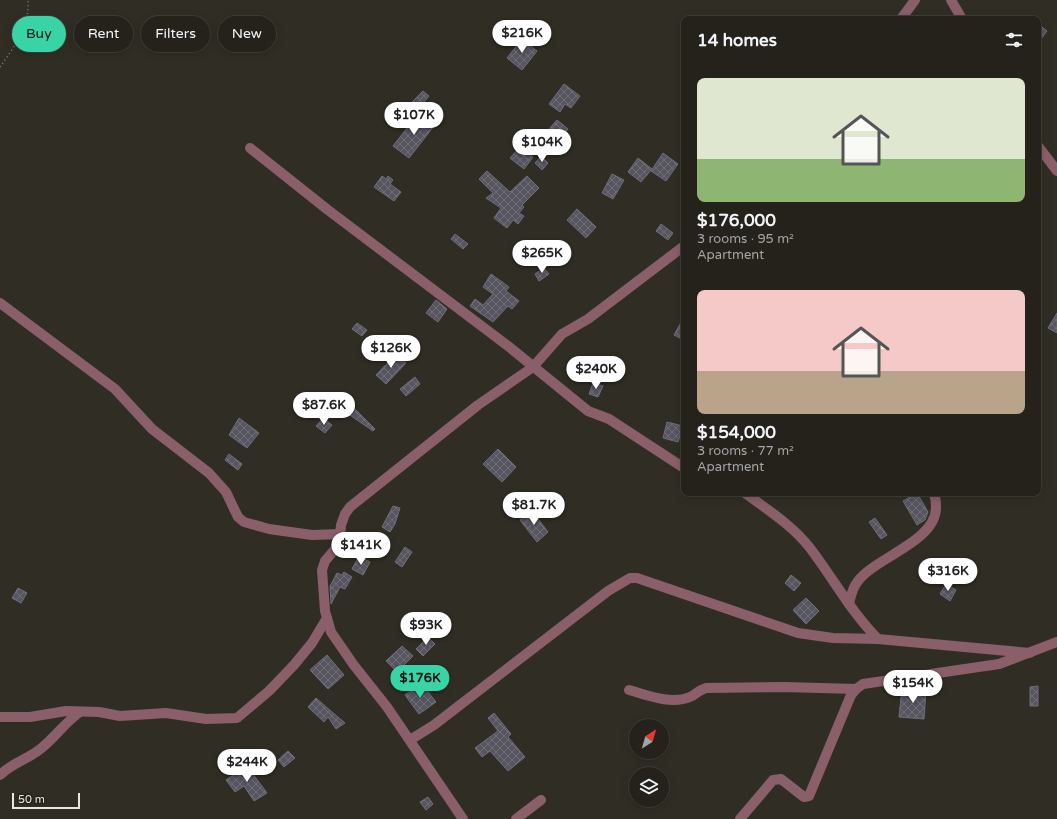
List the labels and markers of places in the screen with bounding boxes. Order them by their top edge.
pin: $216K [494,20,550,54]
pin: $107K [386,102,442,136]
pin: $104K [514,129,570,163]
pin: $265K [514,240,570,274]
pin: $126K [363,335,419,369]
pin: $240K [568,356,624,390]
pin: $87.6K [291,392,357,426]
pin: $81.7K [501,492,567,526]
pin: $141K [333,532,389,566]
pin: $316K [920,558,976,592]
pin: $93K [402,612,450,646]
pin: $176K [392,665,448,699]
pin: $154K [885,670,941,704]
pin: $244K [219,749,275,783]

